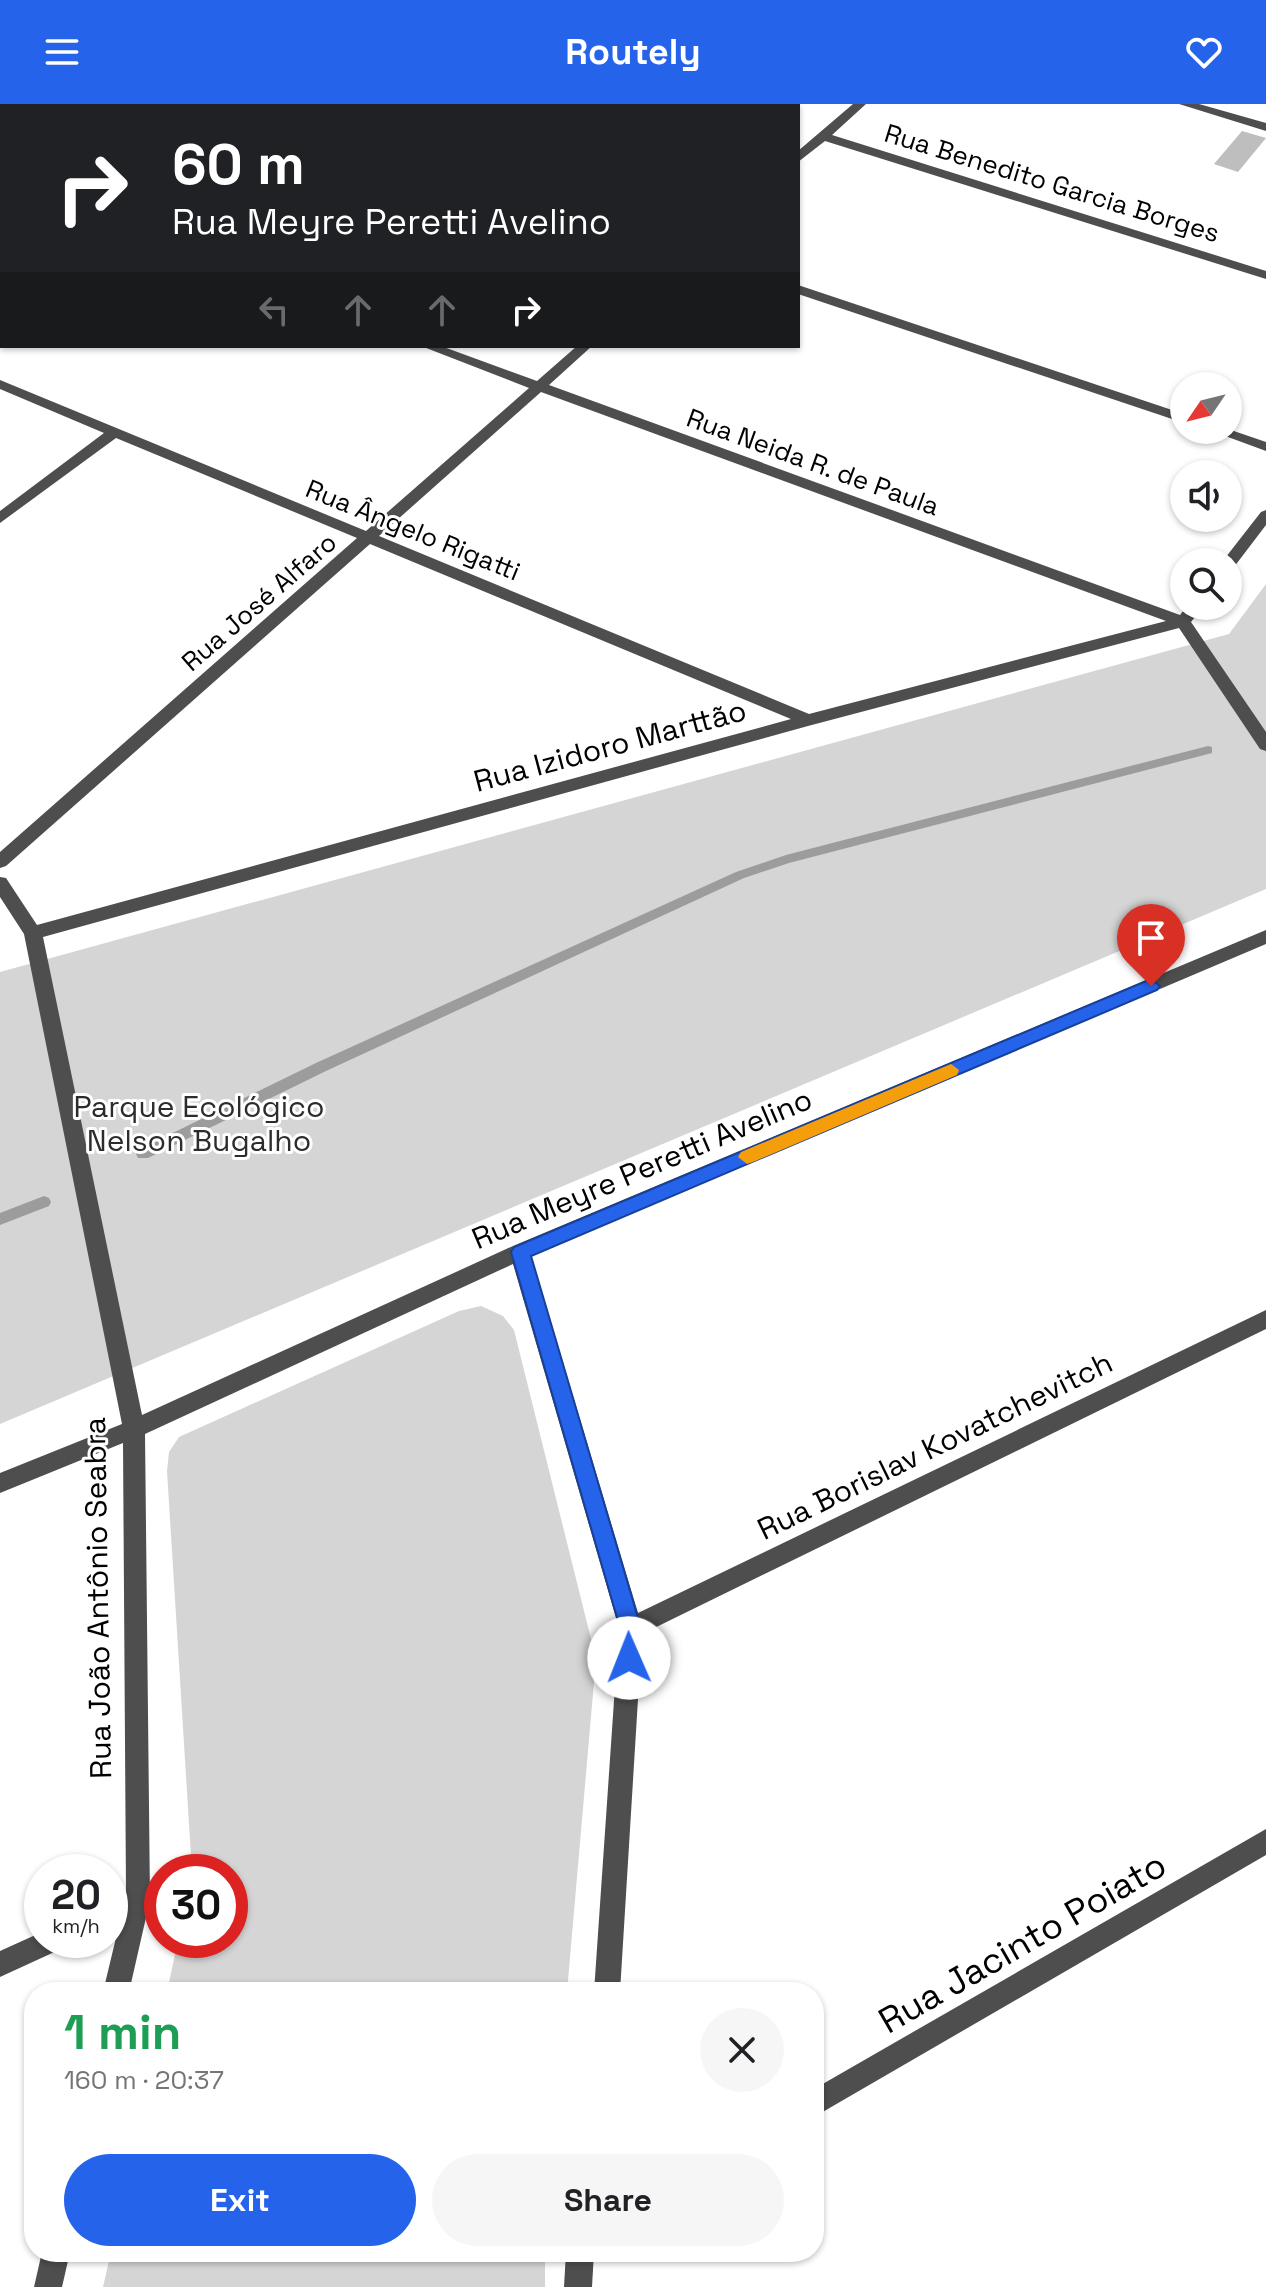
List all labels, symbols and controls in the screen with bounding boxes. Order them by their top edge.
text: Routely [565,29,701,75]
icon: menu [40,30,84,74]
icon: heart [1182,30,1226,74]
street label: Rua Benedito Garcia Borges [880,116,1224,250]
text: 60 m [172,129,305,200]
icon: right [40,136,144,240]
text: Rua Meyre Peretti Avelino [172,199,611,245]
icon: left [252,288,296,332]
icon: ahead [336,288,380,332]
icon: ahead [420,288,464,332]
icon: right [504,288,548,332]
north arrow [1170,372,1242,444]
map controls [1170,372,1242,620]
street label: Rua Neida R. de Paula [682,401,944,524]
button: sound [1170,460,1242,532]
street label: Rua Ângelo Rigatti [301,471,525,589]
street label: Rua José Alfaro [174,525,344,679]
button: search [1170,548,1242,620]
street label: Rua Izidoro Marttão [469,690,751,801]
pin [1117,904,1185,986]
icon: arrive [1129,916,1173,960]
street label: Rua Meyre Peretti Avelino [466,1079,818,1258]
park label: Parque Ecológico Nelson Bugalho [73,1087,325,1160]
street label: Rua Borislav Kovatchevitch [751,1342,1119,1549]
street label: Rua João Antônio Seabra [75,1417,120,1779]
position arrow [587,1616,671,1700]
street label: Rua Jacinto Poiato [870,1842,1175,2044]
speed limit sign: 30 [144,1854,248,1958]
text: 20 [51,1870,101,1921]
text: km/h [52,1913,100,1939]
text: 1 min [64,2002,181,2063]
button: close [700,2008,784,2092]
text: 160 m · 20:37 [64,2063,224,2097]
button: Exit [64,2154,416,2246]
button: Share [432,2154,784,2246]

